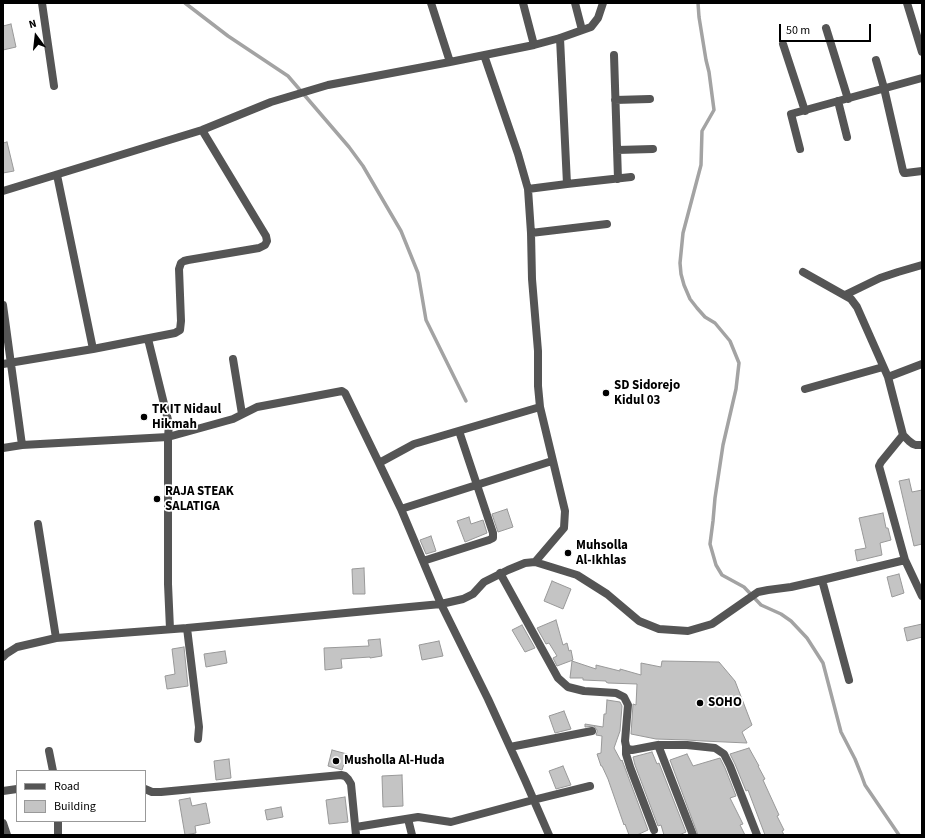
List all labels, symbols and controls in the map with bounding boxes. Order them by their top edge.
north arrow [16,16,56,56]
text: N [27,16,38,32]
scale bar [781,16,873,42]
text: 50 m [786,22,810,39]
place label: SD Sidorejo Kidul 03 [614,378,680,409]
marker: SD Sidorejo Kidul 03 [601,388,611,398]
place label: TK IT Nidaul Hikmah [152,402,221,433]
marker: TK IT Nidaul Hikmah [139,412,149,422]
place label: RAJA STEAK SALATIGA [165,484,234,515]
marker: RAJA STEAK SALATIGA [152,494,162,504]
place label: Muhsolla Al-Ikhlas [576,538,628,569]
marker: Muhsolla Al-Ikhlas [563,548,573,558]
place label: SOHO [708,695,742,711]
marker: SOHO [695,698,705,708]
place label: Musholla Al-Huda [344,753,445,769]
marker: Musholla Al-Huda [331,756,341,766]
legend [16,770,146,822]
text: Road [54,778,80,795]
text: Building [54,798,96,815]

